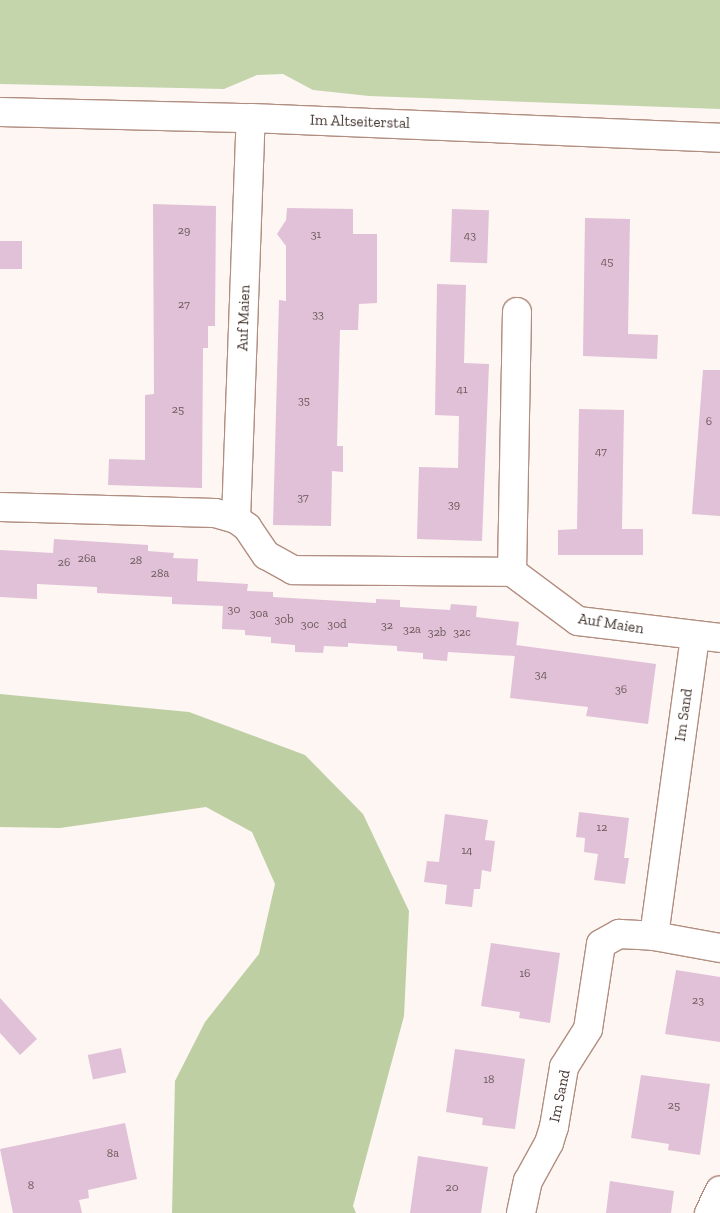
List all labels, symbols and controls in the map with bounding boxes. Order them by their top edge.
street label: Im Altseiterstal [309,111,411,133]
house number: 29 [178,224,190,238]
house number: 31 [311,228,321,242]
house number: 43 [464,229,476,243]
house number: 45 [601,255,613,269]
street label: Auf Maien [234,285,254,351]
house number: 27 [178,298,190,312]
house number: 33 [312,308,324,322]
house number: 41 [456,383,468,397]
house number: 35 [298,394,310,408]
house number: 25 [172,403,184,417]
house number: 6 [706,415,712,429]
house number: 47 [595,445,607,459]
house number: 37 [297,491,309,505]
house number: 39 [448,498,460,512]
house number: 26a [78,552,96,566]
house number: 28 [130,554,142,568]
house number: 26 [58,556,70,570]
house number: 28a [151,567,169,581]
house number: 30 [228,603,240,617]
house number: 30a [250,607,268,621]
street label: Auf Maien [577,610,645,638]
house number: 30b [274,613,294,627]
house number: 30c [301,618,319,632]
house number: 30d [327,618,347,632]
house number: 32 [381,619,393,633]
house number: 32a [403,623,421,637]
house number: 32b [428,626,446,640]
house number: 32c [453,626,471,640]
house number: 34 [535,668,547,682]
house number: 36 [615,683,627,697]
street label: Im Sand [671,687,697,743]
house number: 12 [597,821,607,835]
house number: 14 [461,844,473,858]
house number: 16 [520,967,530,981]
house number: 23 [692,994,704,1008]
street label: Im Sand [546,1068,574,1124]
house number: 18 [483,1073,495,1087]
house number: 25 [668,1099,680,1113]
house number: 8a [107,1147,119,1161]
house number: 8 [28,1179,34,1193]
house number: 20 [445,1181,459,1195]

